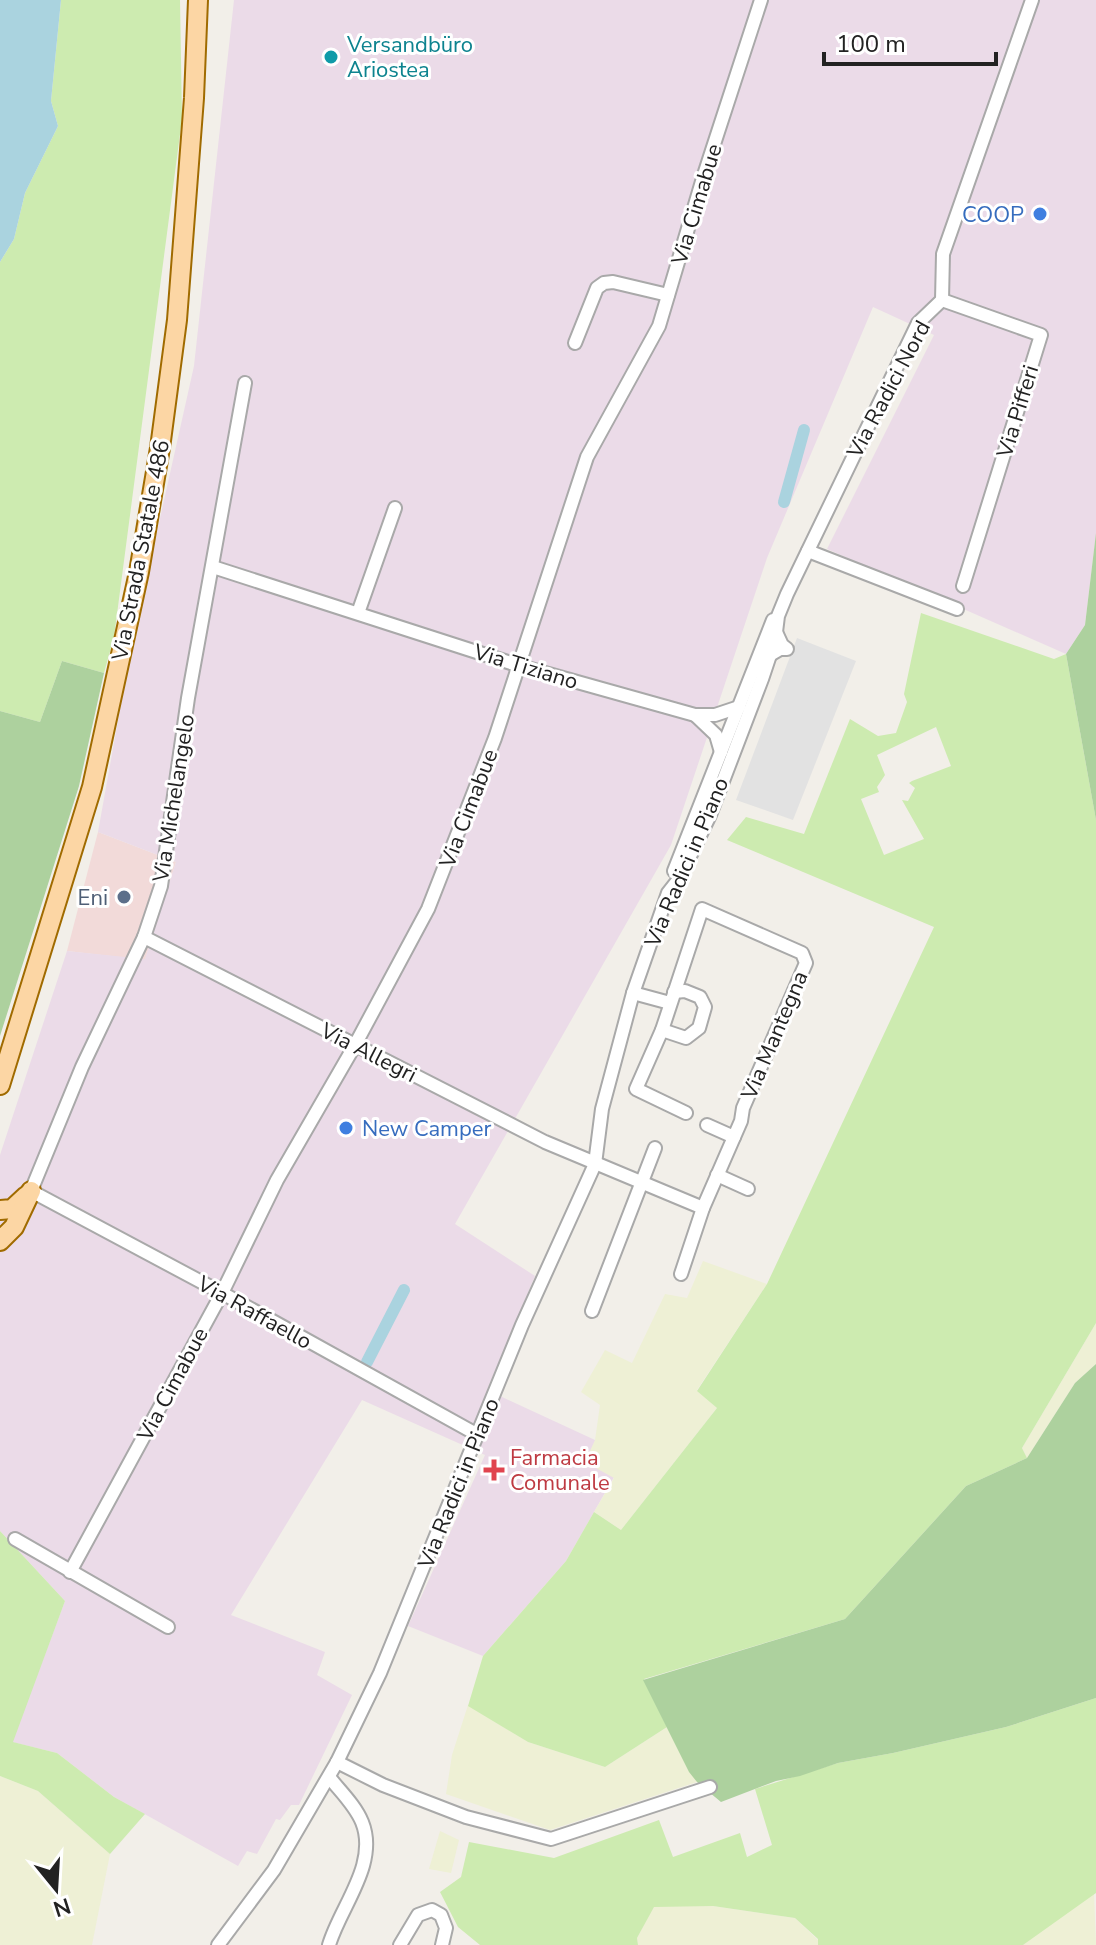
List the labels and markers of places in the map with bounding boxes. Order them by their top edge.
place label: Versandbüro Ariostea [346,30,473,85]
marker: Versandbüro Ariostea [322,48,340,66]
place label: COOP [962,200,1024,230]
marker: COOP [1031,205,1049,223]
place label: Eni [78,883,108,913]
marker: Eni [115,888,133,906]
place label: New Camper [362,1114,491,1144]
marker: New Camper [337,1119,355,1137]
place label: Farmacia Comunale [510,1443,610,1498]
marker: Farmacia Comunale [485,1461,503,1479]

